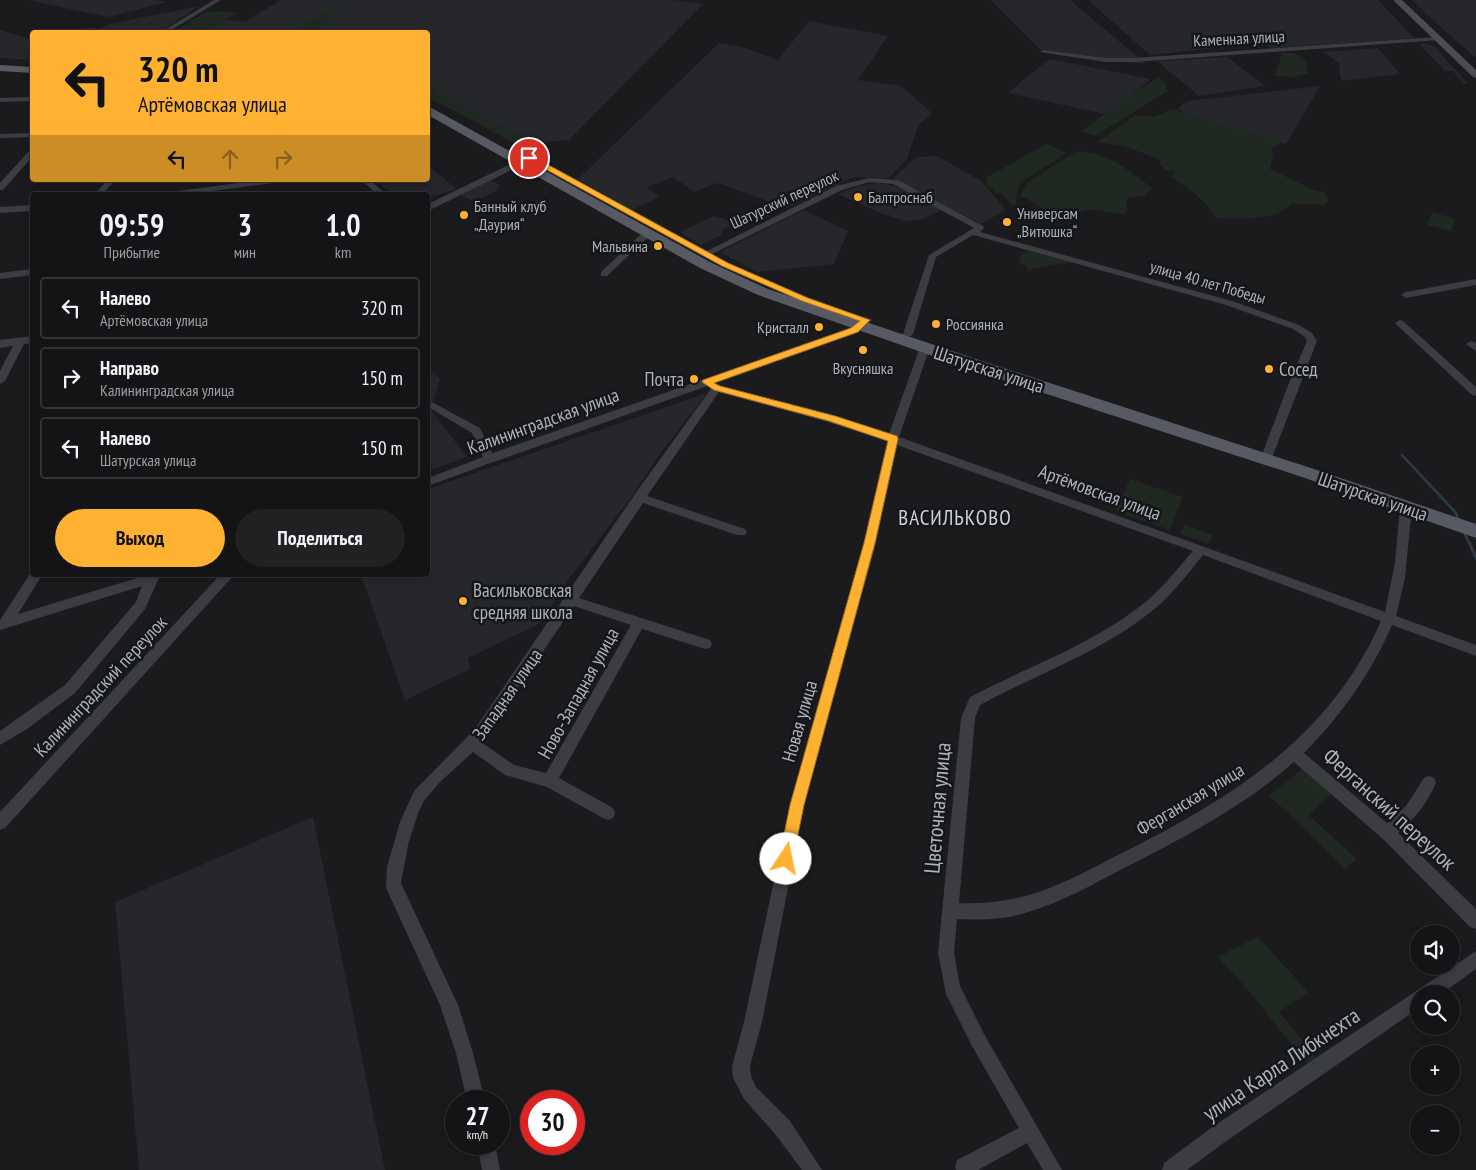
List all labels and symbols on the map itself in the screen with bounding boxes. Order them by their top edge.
street label: Каменная улица [1193,26,1285,50]
pin [508,137,550,179]
street label: Шатурский переулок [727,165,842,233]
place label: Балтроснаб [868,187,933,207]
marker: Балтроснаб [852,191,864,203]
place label: Банный клуб „Даурия“ [474,196,546,234]
place label: Универсам „Витюшка“ [1017,203,1078,241]
marker: Банный клуб „Даурия“ [458,209,470,221]
marker: Универсам „Витюшка“ [1001,216,1013,228]
place label: Мальвина [592,236,648,256]
marker: Мальвина [652,240,664,252]
street label: улица 40 лет Победы [1148,256,1268,308]
place label: Россиянка [946,314,1004,334]
place label: Кристалл [757,317,809,337]
marker: Россиянка [930,318,942,330]
marker: Кристалл [813,321,825,333]
street label: Шатурская улица [931,340,1047,398]
marker: Вкусняшка [857,344,869,356]
place label: Сосед [1279,357,1318,381]
place label: Вкусняшка [833,358,893,378]
marker: Сосед [1263,363,1275,375]
place label: Почта [645,367,684,391]
marker: Почта [688,373,700,385]
street label: Калининградская улица [464,382,622,460]
street label: Артёмовская улица [1036,459,1164,525]
street label: Шатурская улица [1315,466,1431,526]
district label: ВАСИЛЬКОВО [898,504,1012,531]
place label: Васильковская средняя школа [473,578,573,624]
marker: Васильковская средняя школа [457,595,469,607]
street label: Калининградский переулок [28,610,172,762]
street label: Ново-Западная улица [532,623,624,763]
street label: Западная улица [467,644,547,744]
street label: Новая улица [776,677,822,765]
street label: Цветочная улица [917,741,957,875]
street label: Ферганский переулок [1318,742,1463,876]
street label: Ферганская улица [1132,757,1248,841]
position arrow [759,832,811,884]
street label: улица Карла Либкнехта [1197,1001,1365,1127]
speed limit sign: 30 [520,1090,585,1155]

